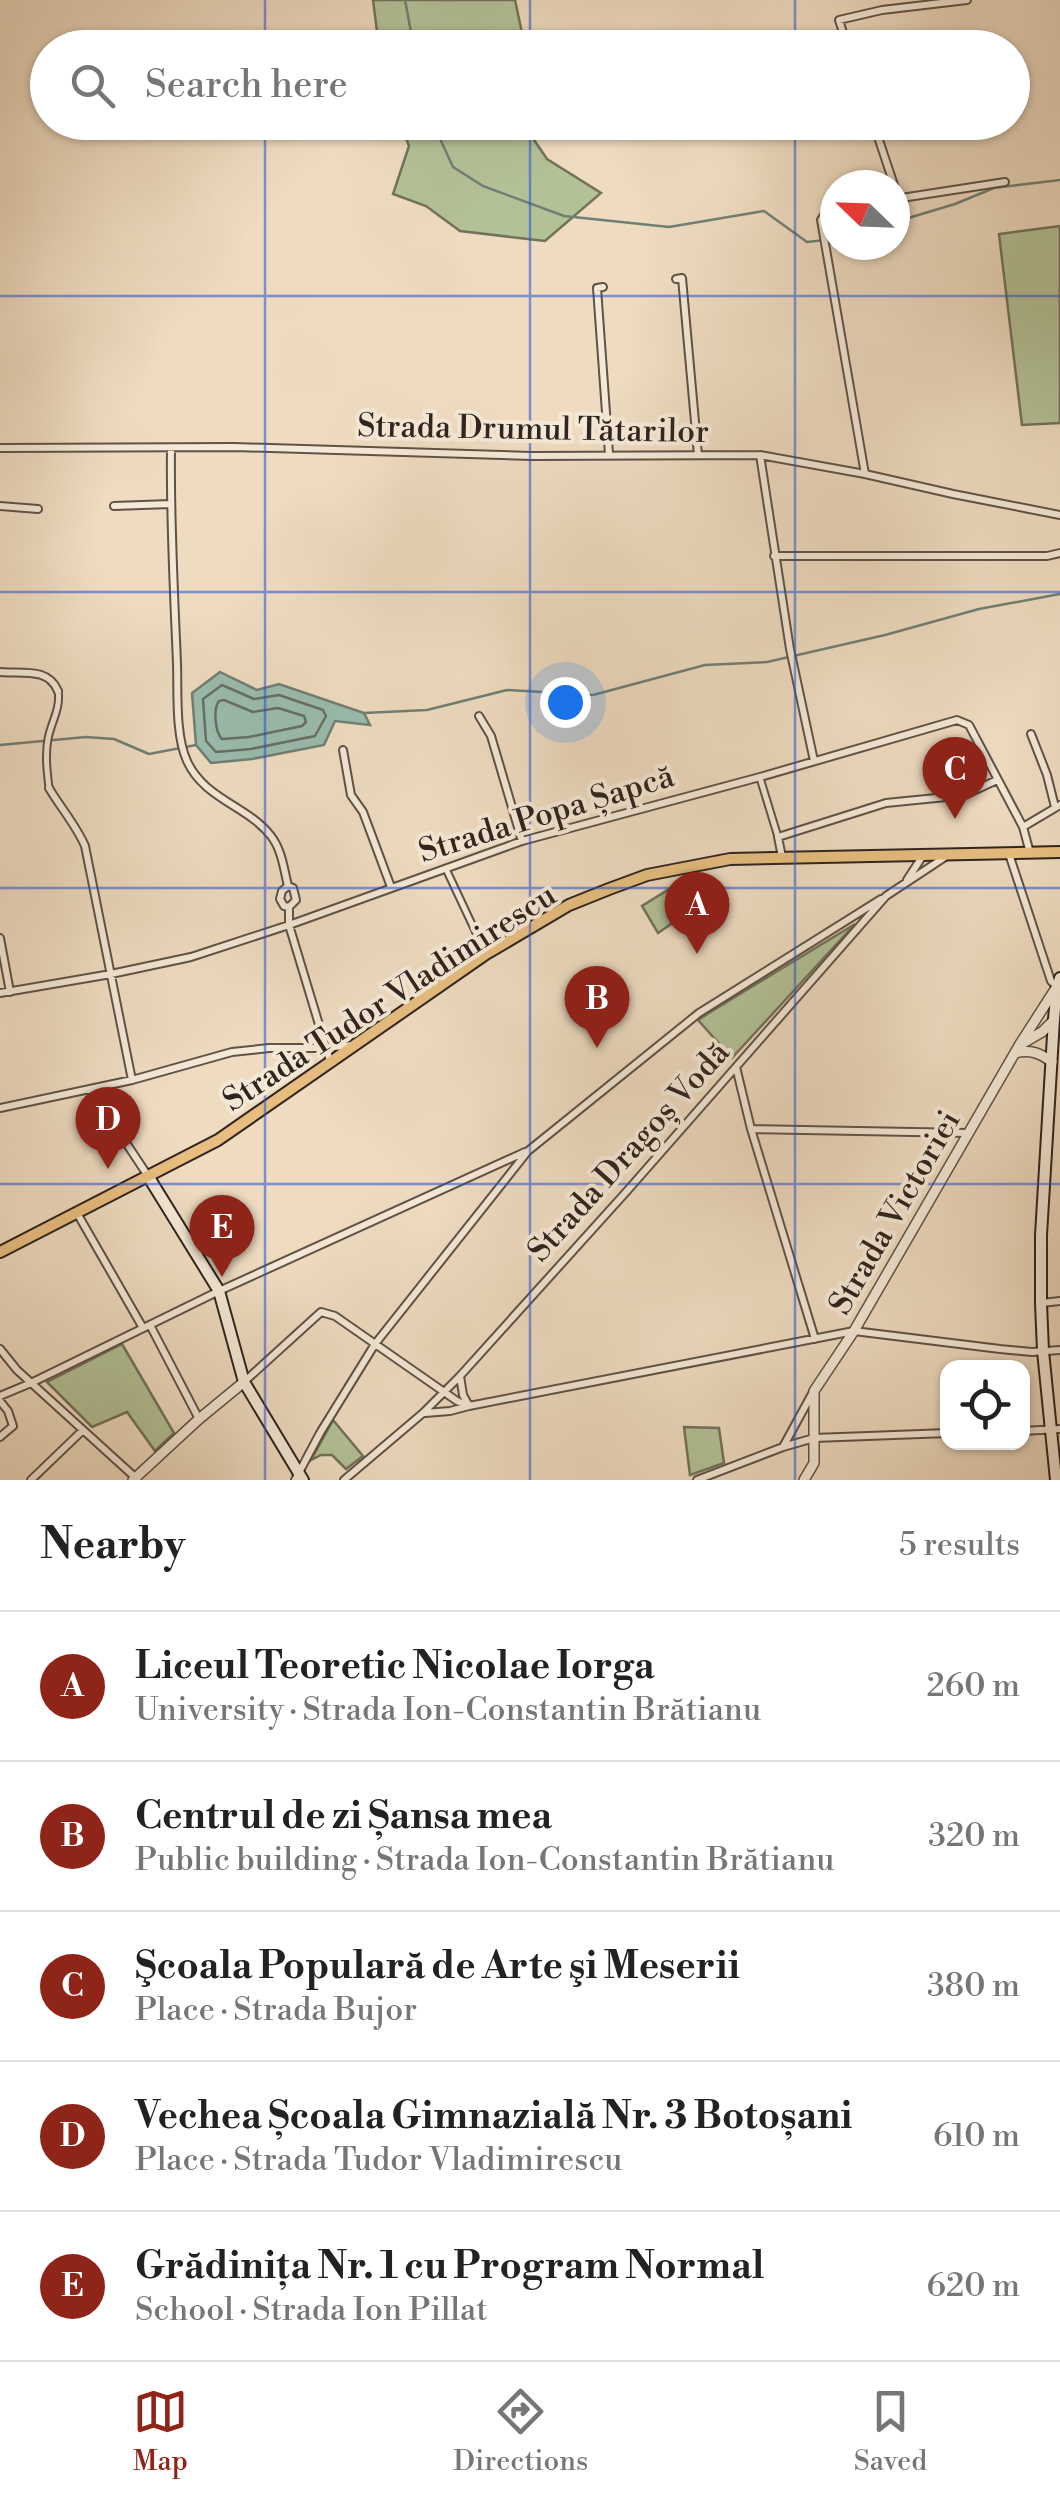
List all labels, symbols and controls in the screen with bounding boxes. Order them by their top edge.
search box [30,30,1030,140]
icon: search [65,58,120,113]
text: Search here [145,62,348,109]
north arrow [820,170,910,260]
street label: Strada Drumul Tătarilor [357,406,709,452]
your location [540,677,591,728]
pin: C [922,736,988,819]
street label: Strada Popa Șapcă [414,756,680,872]
pin: A [664,872,730,954]
street label: Strada Tudor Vladimirescu [215,875,564,1121]
pin: B [564,966,630,1048]
street label: Strada Dragoș Vodă [519,1033,739,1270]
pin: D [76,1086,140,1169]
street label: Strada Victoriei [820,1103,969,1322]
pin: E [190,1194,254,1277]
map controls [940,1360,1030,1450]
button: locate [940,1360,1030,1450]
text: Nearby [40,1519,185,1572]
text: 5 results [899,1525,1020,1565]
text: Liceul Teoretic Nicolae Iorga [135,1643,655,1690]
text: A [61,1666,84,1706]
text: 260 m [927,1666,1020,1706]
text: University · Strada Ion-Constantin Brătianu [135,1690,761,1730]
text: Centrul de zi Șansa mea [135,1793,552,1840]
text: B [60,1816,85,1856]
text: 320 m [928,1816,1020,1856]
text: Public building · Strada Ion-Constantin Brătianu [135,1840,835,1880]
text: Şcoala Populară de Arte şi Meserii [135,1943,740,1990]
text: C [61,1966,84,2006]
text: 380 m [927,1966,1020,2006]
text: Place · Strada Bujor [135,1990,417,2030]
text: Vechea Școala Gimnazială Nr. 3 Botoșani [135,2093,852,2140]
text: D [60,2116,85,2156]
text: 610 m [933,2116,1020,2156]
text: Place · Strada Tudor Vladimirescu [135,2140,623,2180]
text: Grădinița Nr. 1 cu Program Normal [135,2243,764,2290]
text: E [61,2266,84,2306]
text: 620 m [927,2266,1020,2306]
text: School · Strada Ion Pillat [135,2290,488,2330]
tab: Map [133,2384,188,2479]
tab: Directions [453,2384,588,2479]
tab: Saved [854,2384,927,2479]

